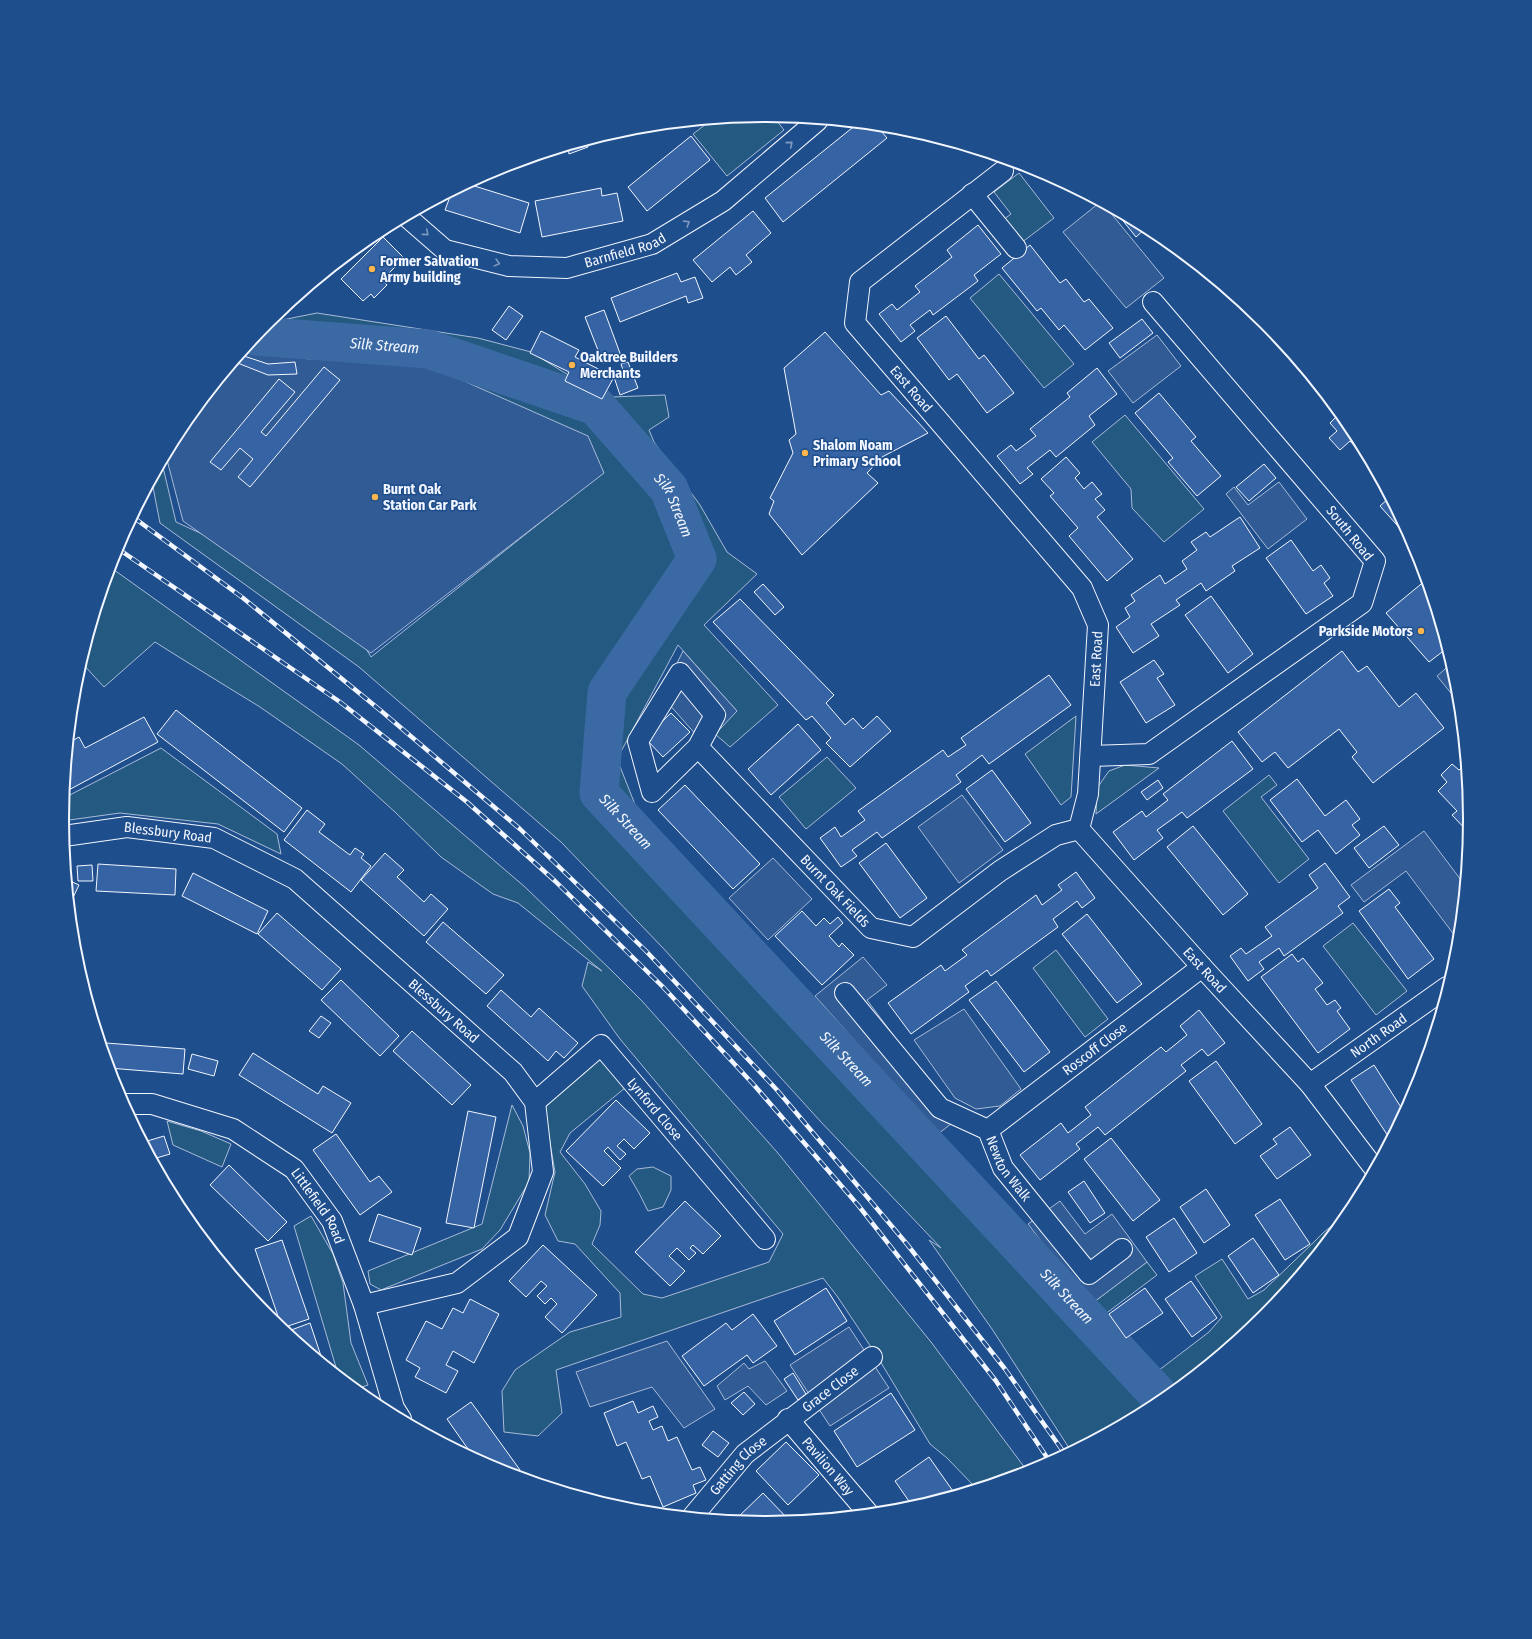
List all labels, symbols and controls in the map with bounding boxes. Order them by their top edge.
one-way arrow [785,142,793,149]
one-way arrow [683,220,690,228]
one-way arrow [422,229,429,236]
street label: Barnfield Road [583,230,669,272]
place label: Former Salvation Army building [379,253,479,286]
one-way arrow [493,258,500,267]
marker: Former Salvation Army building [367,264,377,274]
water label: Silk Stream [348,334,420,357]
place label: Oaktree Builders Merchants [580,349,678,382]
marker: Oaktree Builders Merchants [567,360,577,370]
street label: East Road [886,362,936,416]
place label: Shalom Noam Primary School [813,437,901,470]
marker: Shalom Noam Primary School [800,448,810,458]
water label: Silk Stream [650,469,696,540]
place label: Burnt Oak Station Car Park [383,481,478,514]
marker: Burnt Oak Station Car Park [370,492,380,502]
street label: South Road [1322,502,1377,564]
place label: Parkside Motors [1319,623,1413,640]
marker: Parkside Motors [1416,626,1426,636]
street label: East Road [1087,631,1106,687]
water label: Silk Stream [595,790,656,853]
street label: Blessbury Road [123,819,213,847]
street label: Burnt Oak Fields [797,851,874,931]
street label: East Road [1179,944,1230,997]
street label: Blessbury Road [405,976,482,1047]
street label: North Road [1347,1010,1410,1062]
street label: Roscoff Close [1059,1019,1131,1079]
water label: Silk Stream [815,1027,876,1091]
street label: Lynford Close [623,1075,686,1144]
street label: Newton Walk [982,1134,1035,1205]
street label: Littlefield Road [287,1165,348,1246]
water label: Silk Stream [1036,1264,1097,1328]
street label: Grace Close [799,1363,862,1416]
street label: Gatting Close [706,1432,770,1499]
street label: Pavilion Way [798,1434,858,1500]

